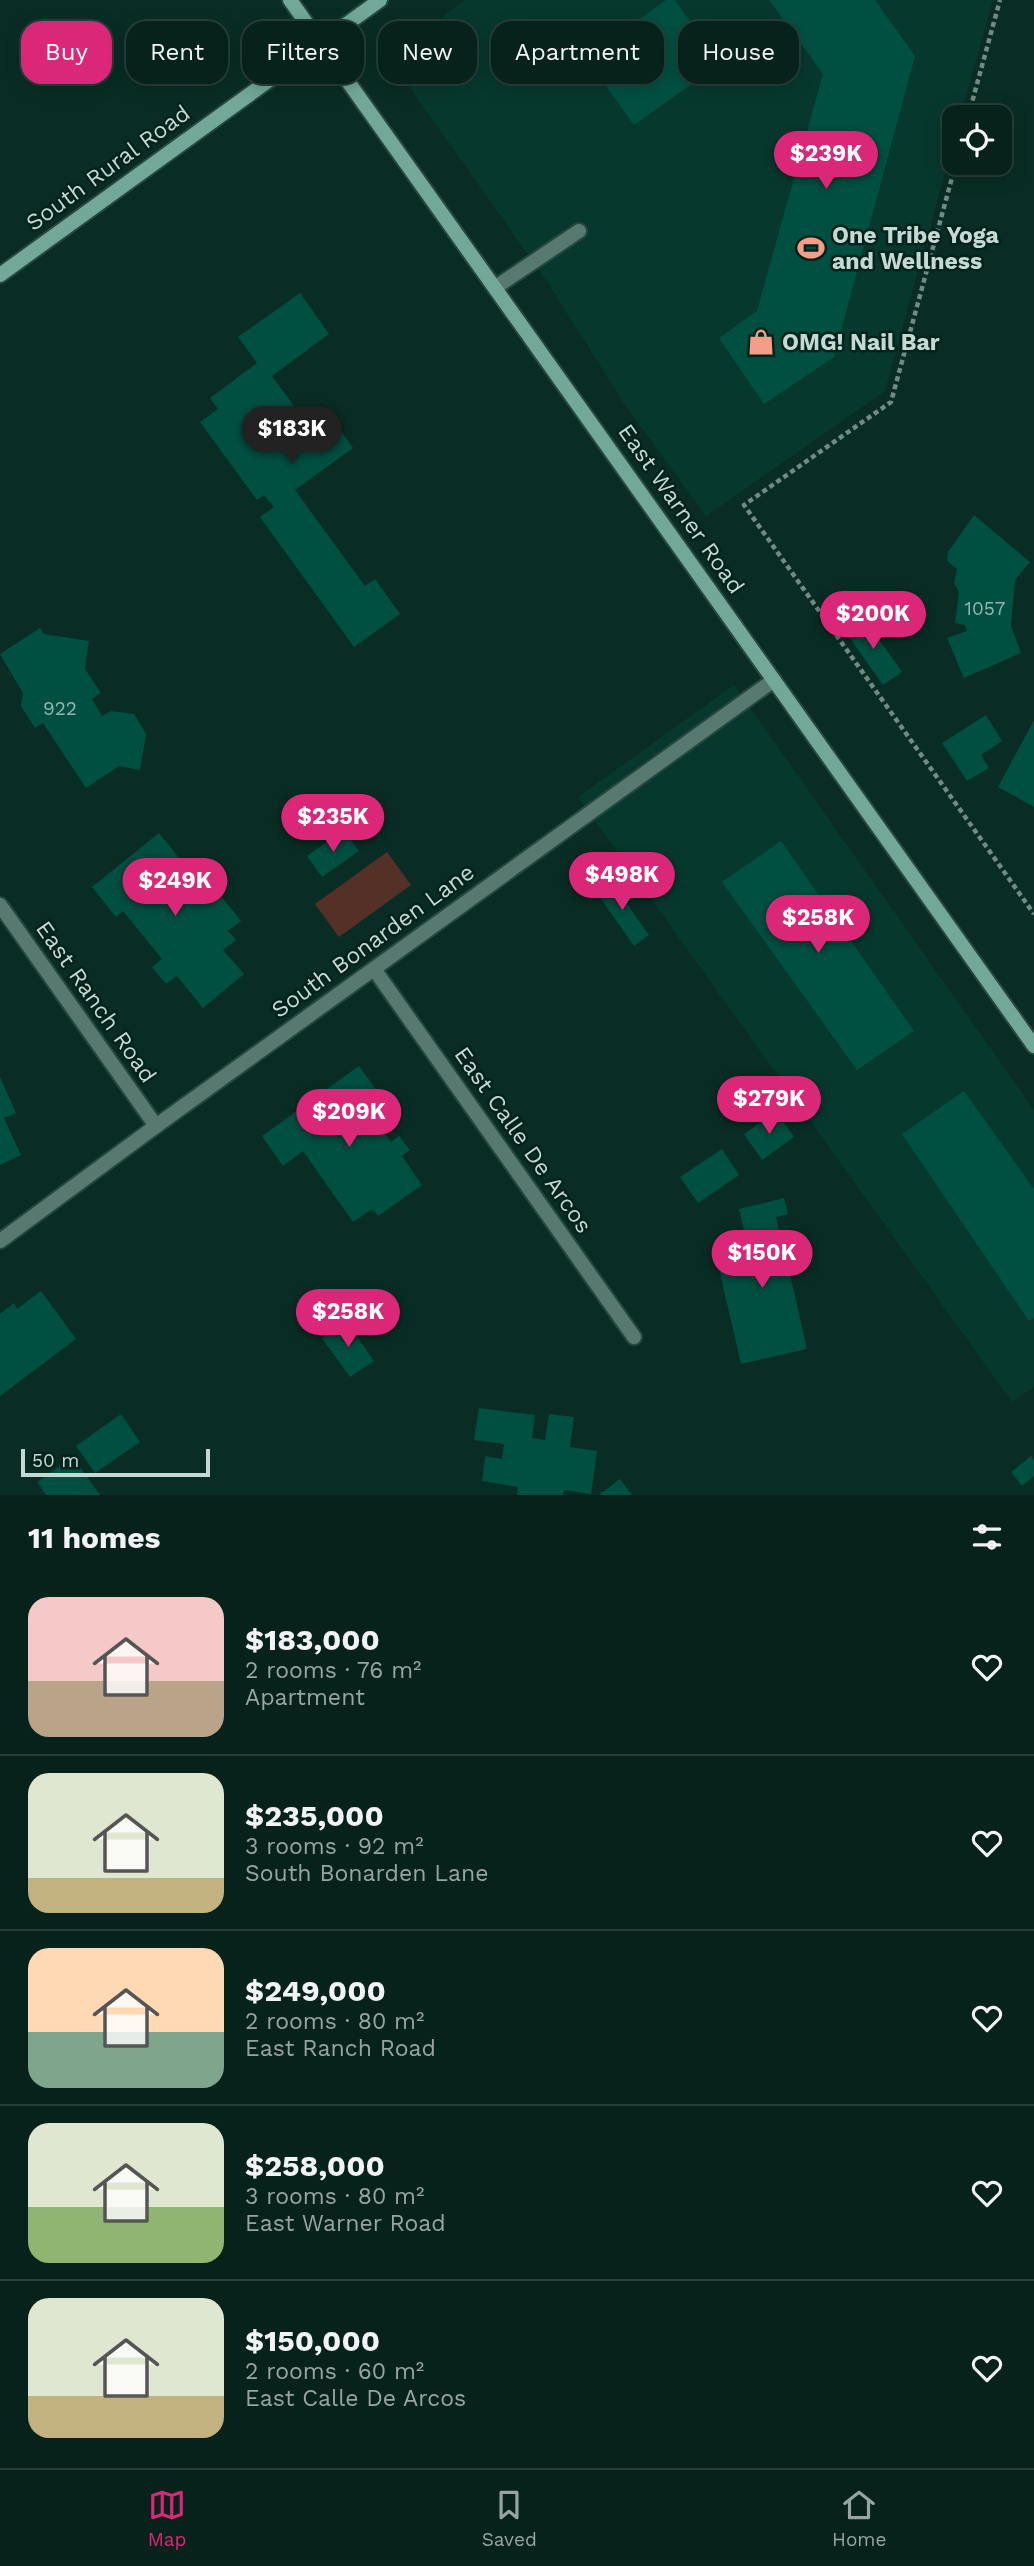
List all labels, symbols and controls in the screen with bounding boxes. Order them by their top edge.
chip: Buy [21,21,112,84]
chip: Rent [126,21,228,84]
chip: Filters [242,21,364,84]
chip: New [378,21,477,84]
chip: Apartment [491,21,664,84]
chip: House [678,21,799,84]
street label: South Rural Road [21,99,195,237]
map controls [942,105,1012,175]
button: locate [942,105,1012,175]
pin: $239K [777,132,875,191]
text: $239K [790,140,862,167]
place label: One Tribe Yoga and Wellness [832,222,1000,275]
sports icon: One Tribe Yoga and Wellness [796,233,826,263]
shop icon: OMG! Nail Bar [746,327,776,357]
place label: OMG! Nail Bar [782,329,940,356]
pin: $183K [243,406,341,466]
text: $183K [258,415,326,442]
street label: East Warner Road [612,419,750,599]
pin: $200K [824,592,922,651]
house number: 1057 [965,597,1005,620]
text: $200K [836,600,910,627]
house number: 922 [43,697,77,720]
pin: $235K [284,794,382,854]
text: $235K [297,803,369,830]
pin: $498K [573,852,671,912]
pin: $249K [126,858,224,918]
street label: South Bonarden Lane [267,858,479,1024]
text: $498K [585,861,659,888]
text: $249K [138,867,212,894]
pin: $258K [769,895,867,955]
text: $258K [782,904,854,931]
street label: East Ranch Road [30,916,162,1088]
street label: East Calle De Arcos [449,1042,597,1238]
pin: $279K [720,1076,818,1136]
text: $279K [733,1085,805,1112]
pin: $209K [300,1090,398,1149]
text: $209K [312,1098,386,1125]
pin: $150K [713,1230,811,1290]
text: $150K [728,1239,796,1266]
pin: $258K [299,1290,397,1349]
text: $258K [312,1298,384,1325]
scale bar [21,1446,210,1478]
text: 50 m [32,1449,79,1472]
icon: filters [968,1518,1006,1556]
text: 11 homes [28,1520,161,1555]
text: $183,000 [245,1622,380,1657]
icon: home [84,1625,168,1709]
icon: heart [968,1648,1006,1686]
text: 2 rooms · 76 m² [245,1657,421,1684]
text: Apartment [245,1684,365,1711]
text: $235,000 [245,1798,384,1833]
icon: home [84,1801,168,1885]
icon: heart [968,1824,1006,1862]
text: 3 rooms · 92 m² [245,1833,424,1860]
text: South Bonarden Lane [245,1860,489,1887]
text: $249,000 [245,1973,386,2008]
icon: home [84,1976,168,2060]
icon: heart [968,1999,1006,2037]
text: 2 rooms · 80 m² [245,2008,424,2035]
text: East Ranch Road [245,2035,436,2062]
text: $258,000 [245,2148,385,2183]
icon: home [84,2151,168,2235]
icon: heart [968,2174,1006,2212]
text: 3 rooms · 80 m² [245,2183,424,2210]
text: East Warner Road [245,2210,446,2237]
text: $150,000 [245,2323,380,2358]
icon: home [84,2326,168,2410]
icon: heart [968,2349,1006,2387]
text: 2 rooms · 60 m² [245,2358,424,2385]
text: East Calle De Arcos [245,2385,466,2412]
tab: Map [148,2486,186,2551]
tab: Saved [482,2486,537,2551]
tab: Home [832,2486,886,2551]

